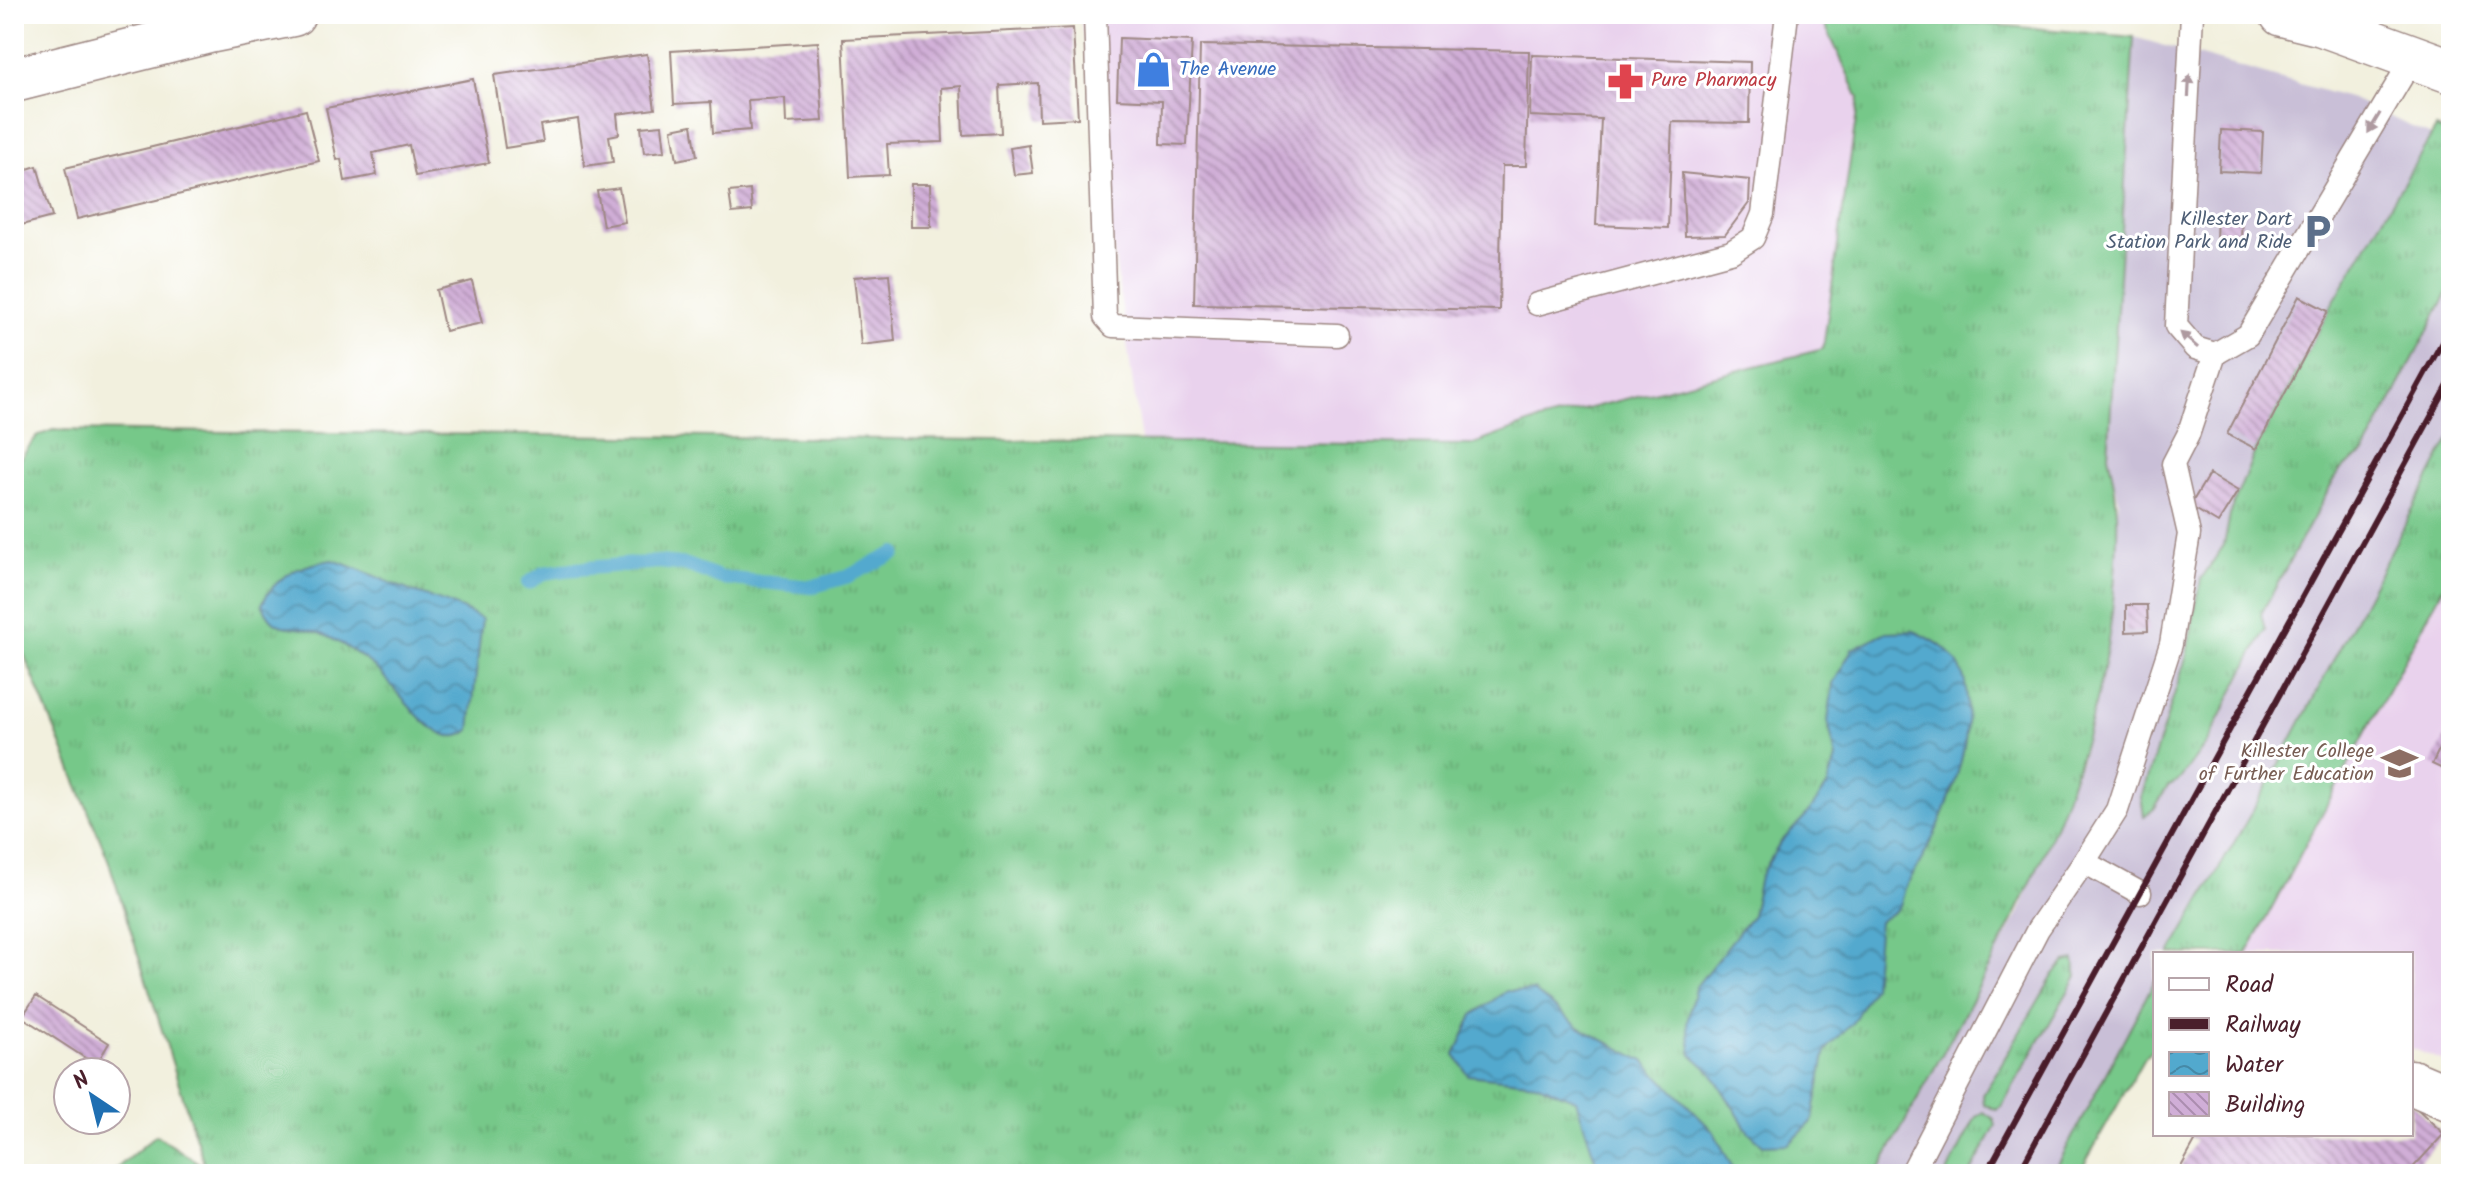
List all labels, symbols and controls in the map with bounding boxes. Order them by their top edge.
shop icon: The Avenue [1134,51,1172,89]
place label: The Avenue [1179,54,1276,86]
pharmacy icon: Pure Pharmacy [1606,62,1644,100]
place label: Pure Pharmacy [1651,65,1777,97]
one-way arrow [2182,73,2195,98]
one-way arrow [2367,112,2381,134]
place label: Killester Dart Station Park and Ride [2106,204,2292,259]
parking icon: Killester Dart Station Park and Ride [2299,213,2337,251]
one-way arrow [2179,332,2199,349]
place label: Killester College of Further Education [2199,736,2374,791]
school or university icon: Killester College of Further Education [2381,744,2419,782]
legend [2153,952,2413,1136]
text: Road [2225,966,2274,1005]
text: Railway [2225,1006,2301,1045]
text: Water [2225,1046,2285,1085]
north arrow [52,1056,132,1136]
text: N [66,1063,98,1100]
text: Building [2225,1086,2305,1125]

